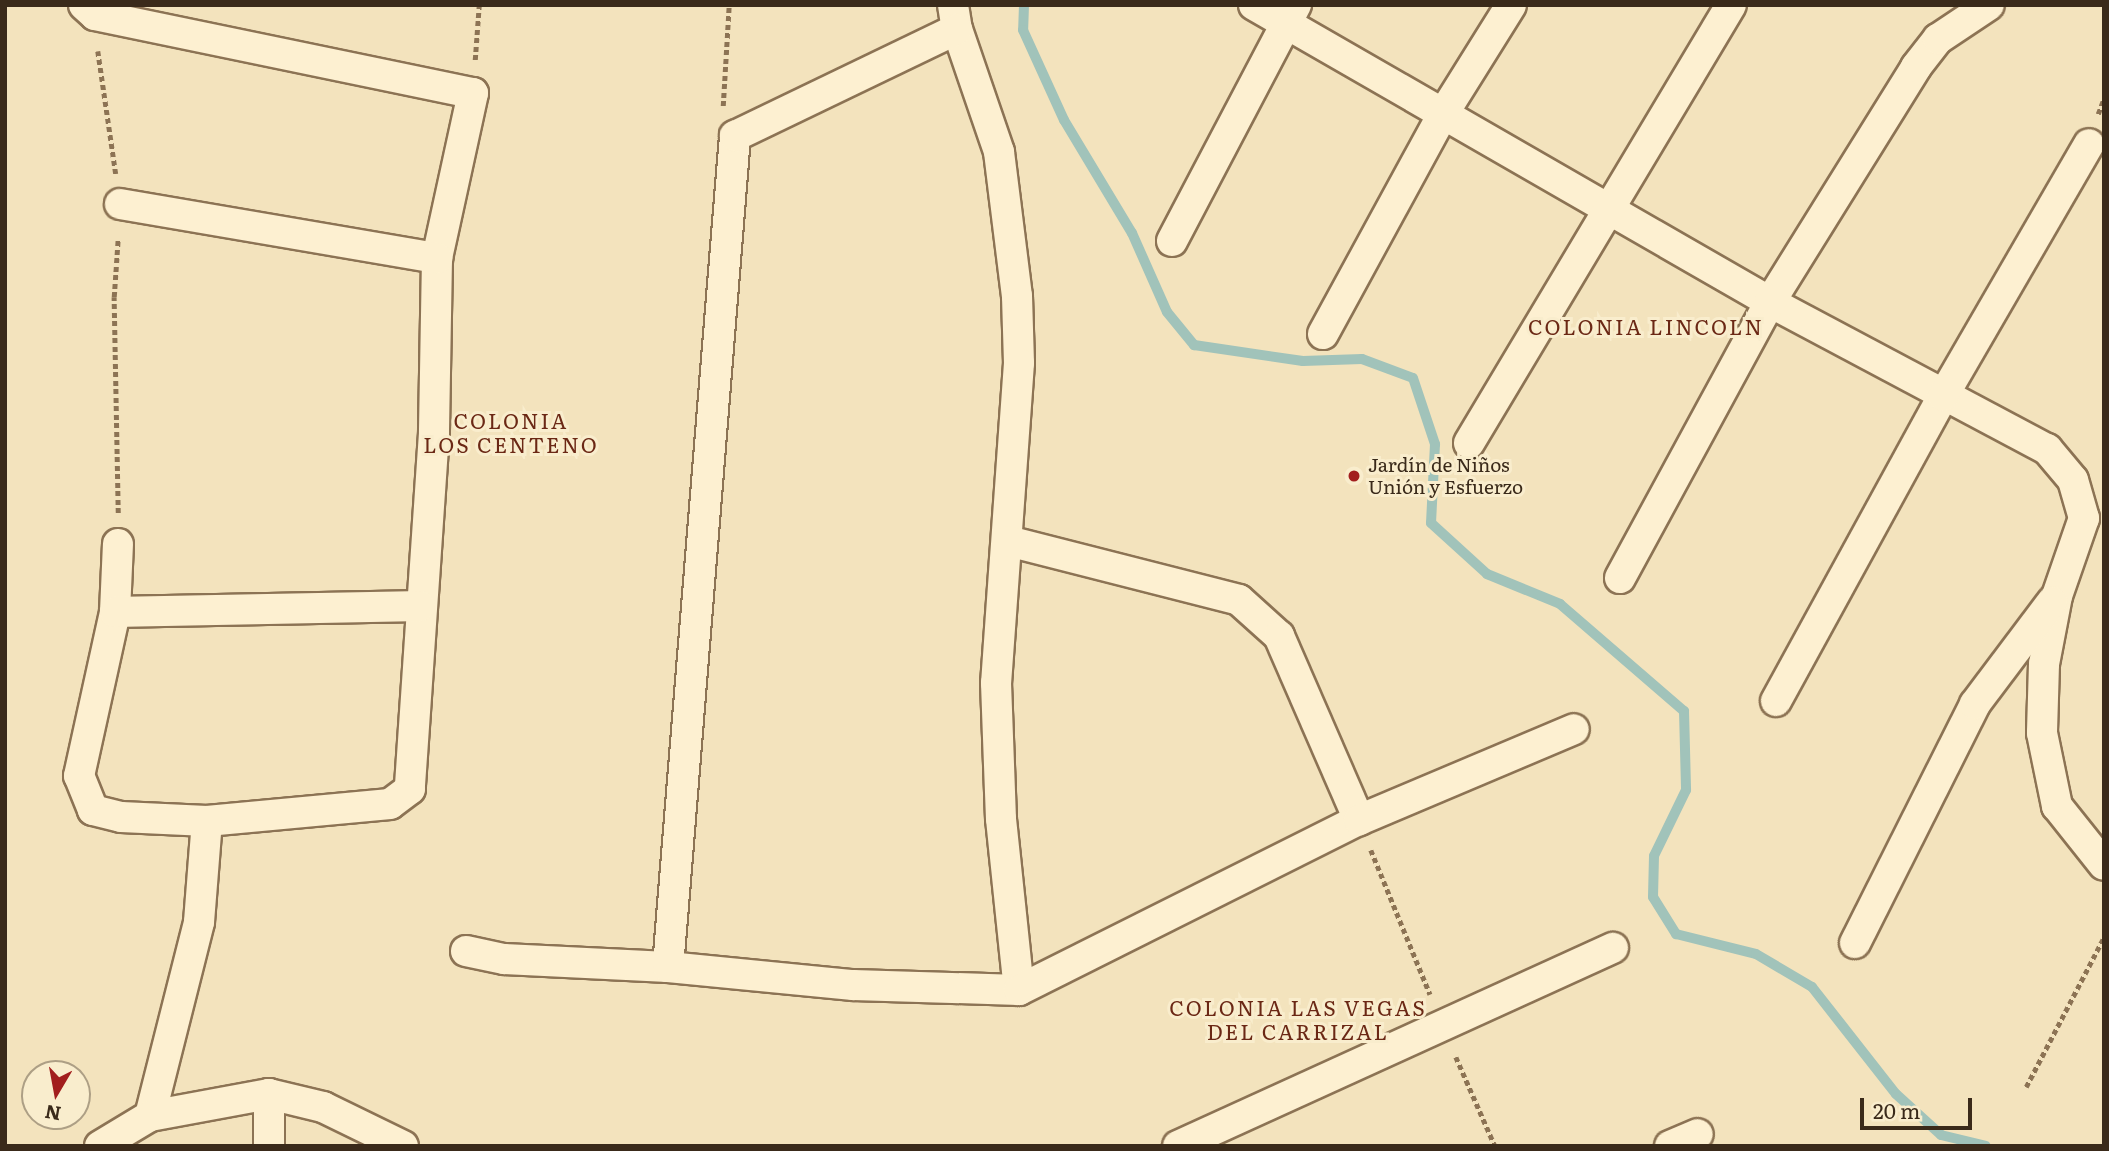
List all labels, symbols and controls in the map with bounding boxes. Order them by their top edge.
district label: COLONIA LINCOLN [1530,313,1762,339]
district label: COLONIA LOS CENTENO [425,407,597,457]
place label: Jardín de Niños Unión y Esfuerzo [1368,454,1523,498]
marker: Jardín de Niños Unión y Esfuerzo [1346,468,1362,484]
district label: COLONIA LAS VEGAS DEL CARRIZAL [1171,994,1425,1044]
north arrow [21,1060,91,1130]
scale bar [1864,1084,1976,1128]
text: 20 m [1873,1094,1920,1125]
text: N [42,1099,63,1129]

